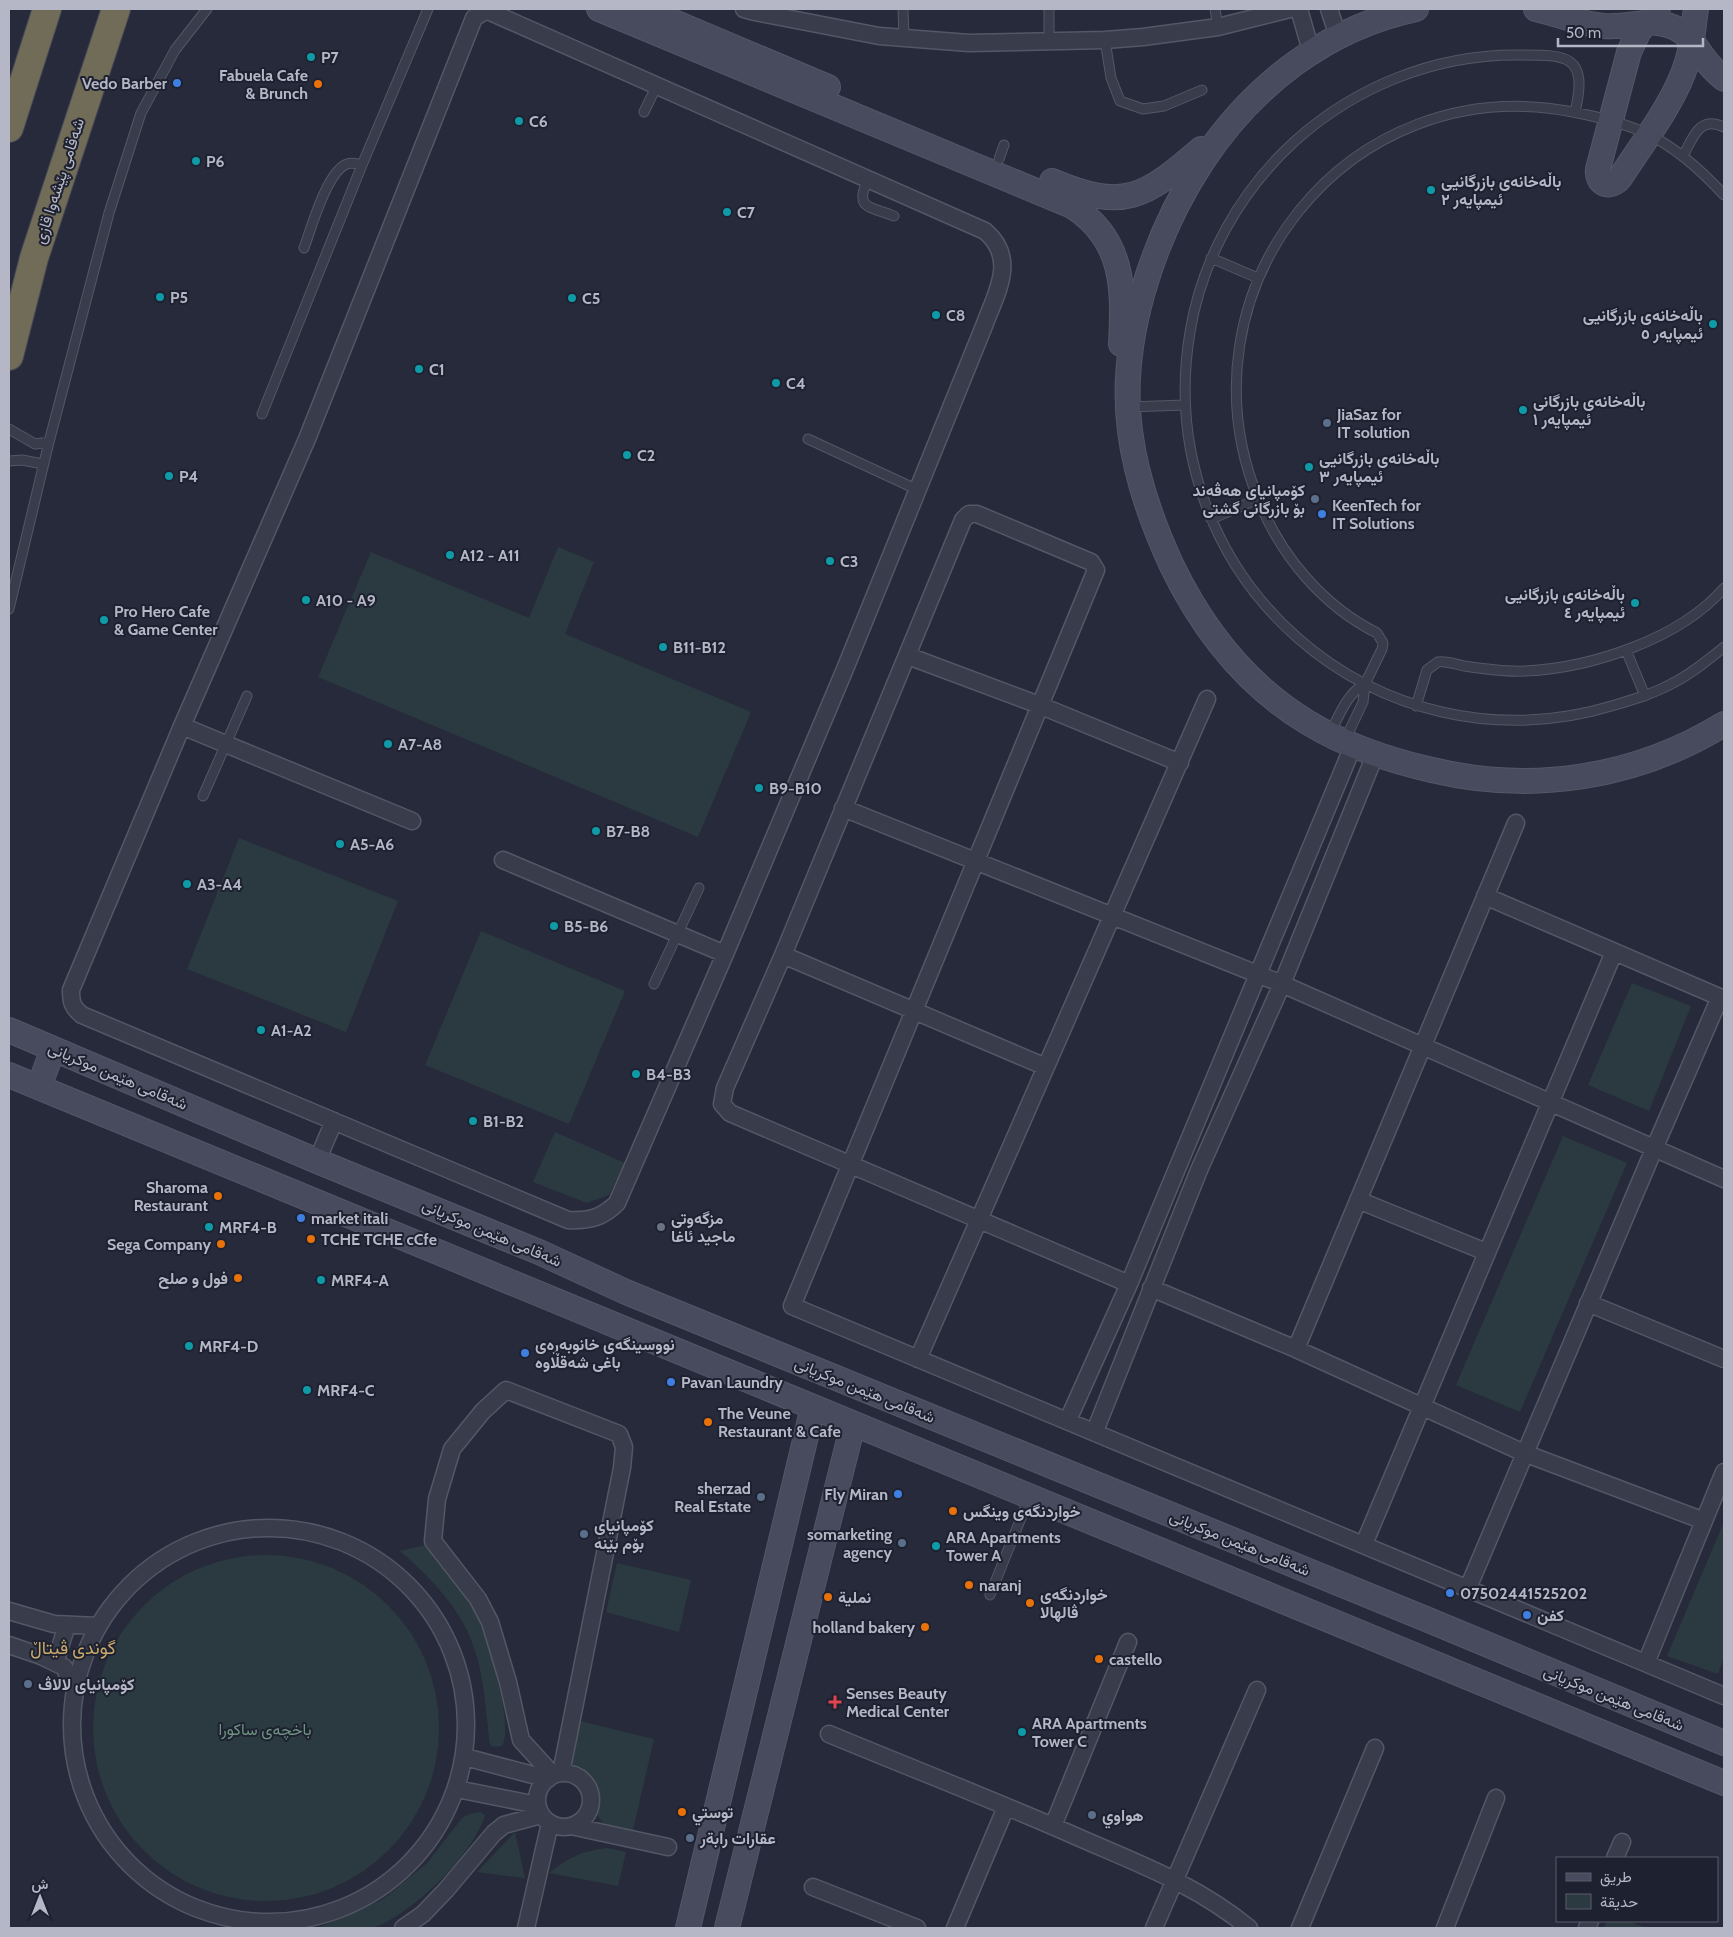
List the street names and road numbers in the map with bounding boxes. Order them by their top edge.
street label: شەقامی پێشەوا قازی [30,116,90,247]
street label: شەقامی هێمن موکریانی [45,1038,191,1115]
street label: شەقامی هێمن موکریانی [419,1195,565,1272]
street label: شەقامی هێمن موکریانی [792,1353,938,1428]
street label: شەقامی هێمن موکریانی [1167,1506,1313,1581]
street label: شەقامی هێمن موکریانی [1541,1661,1687,1736]

